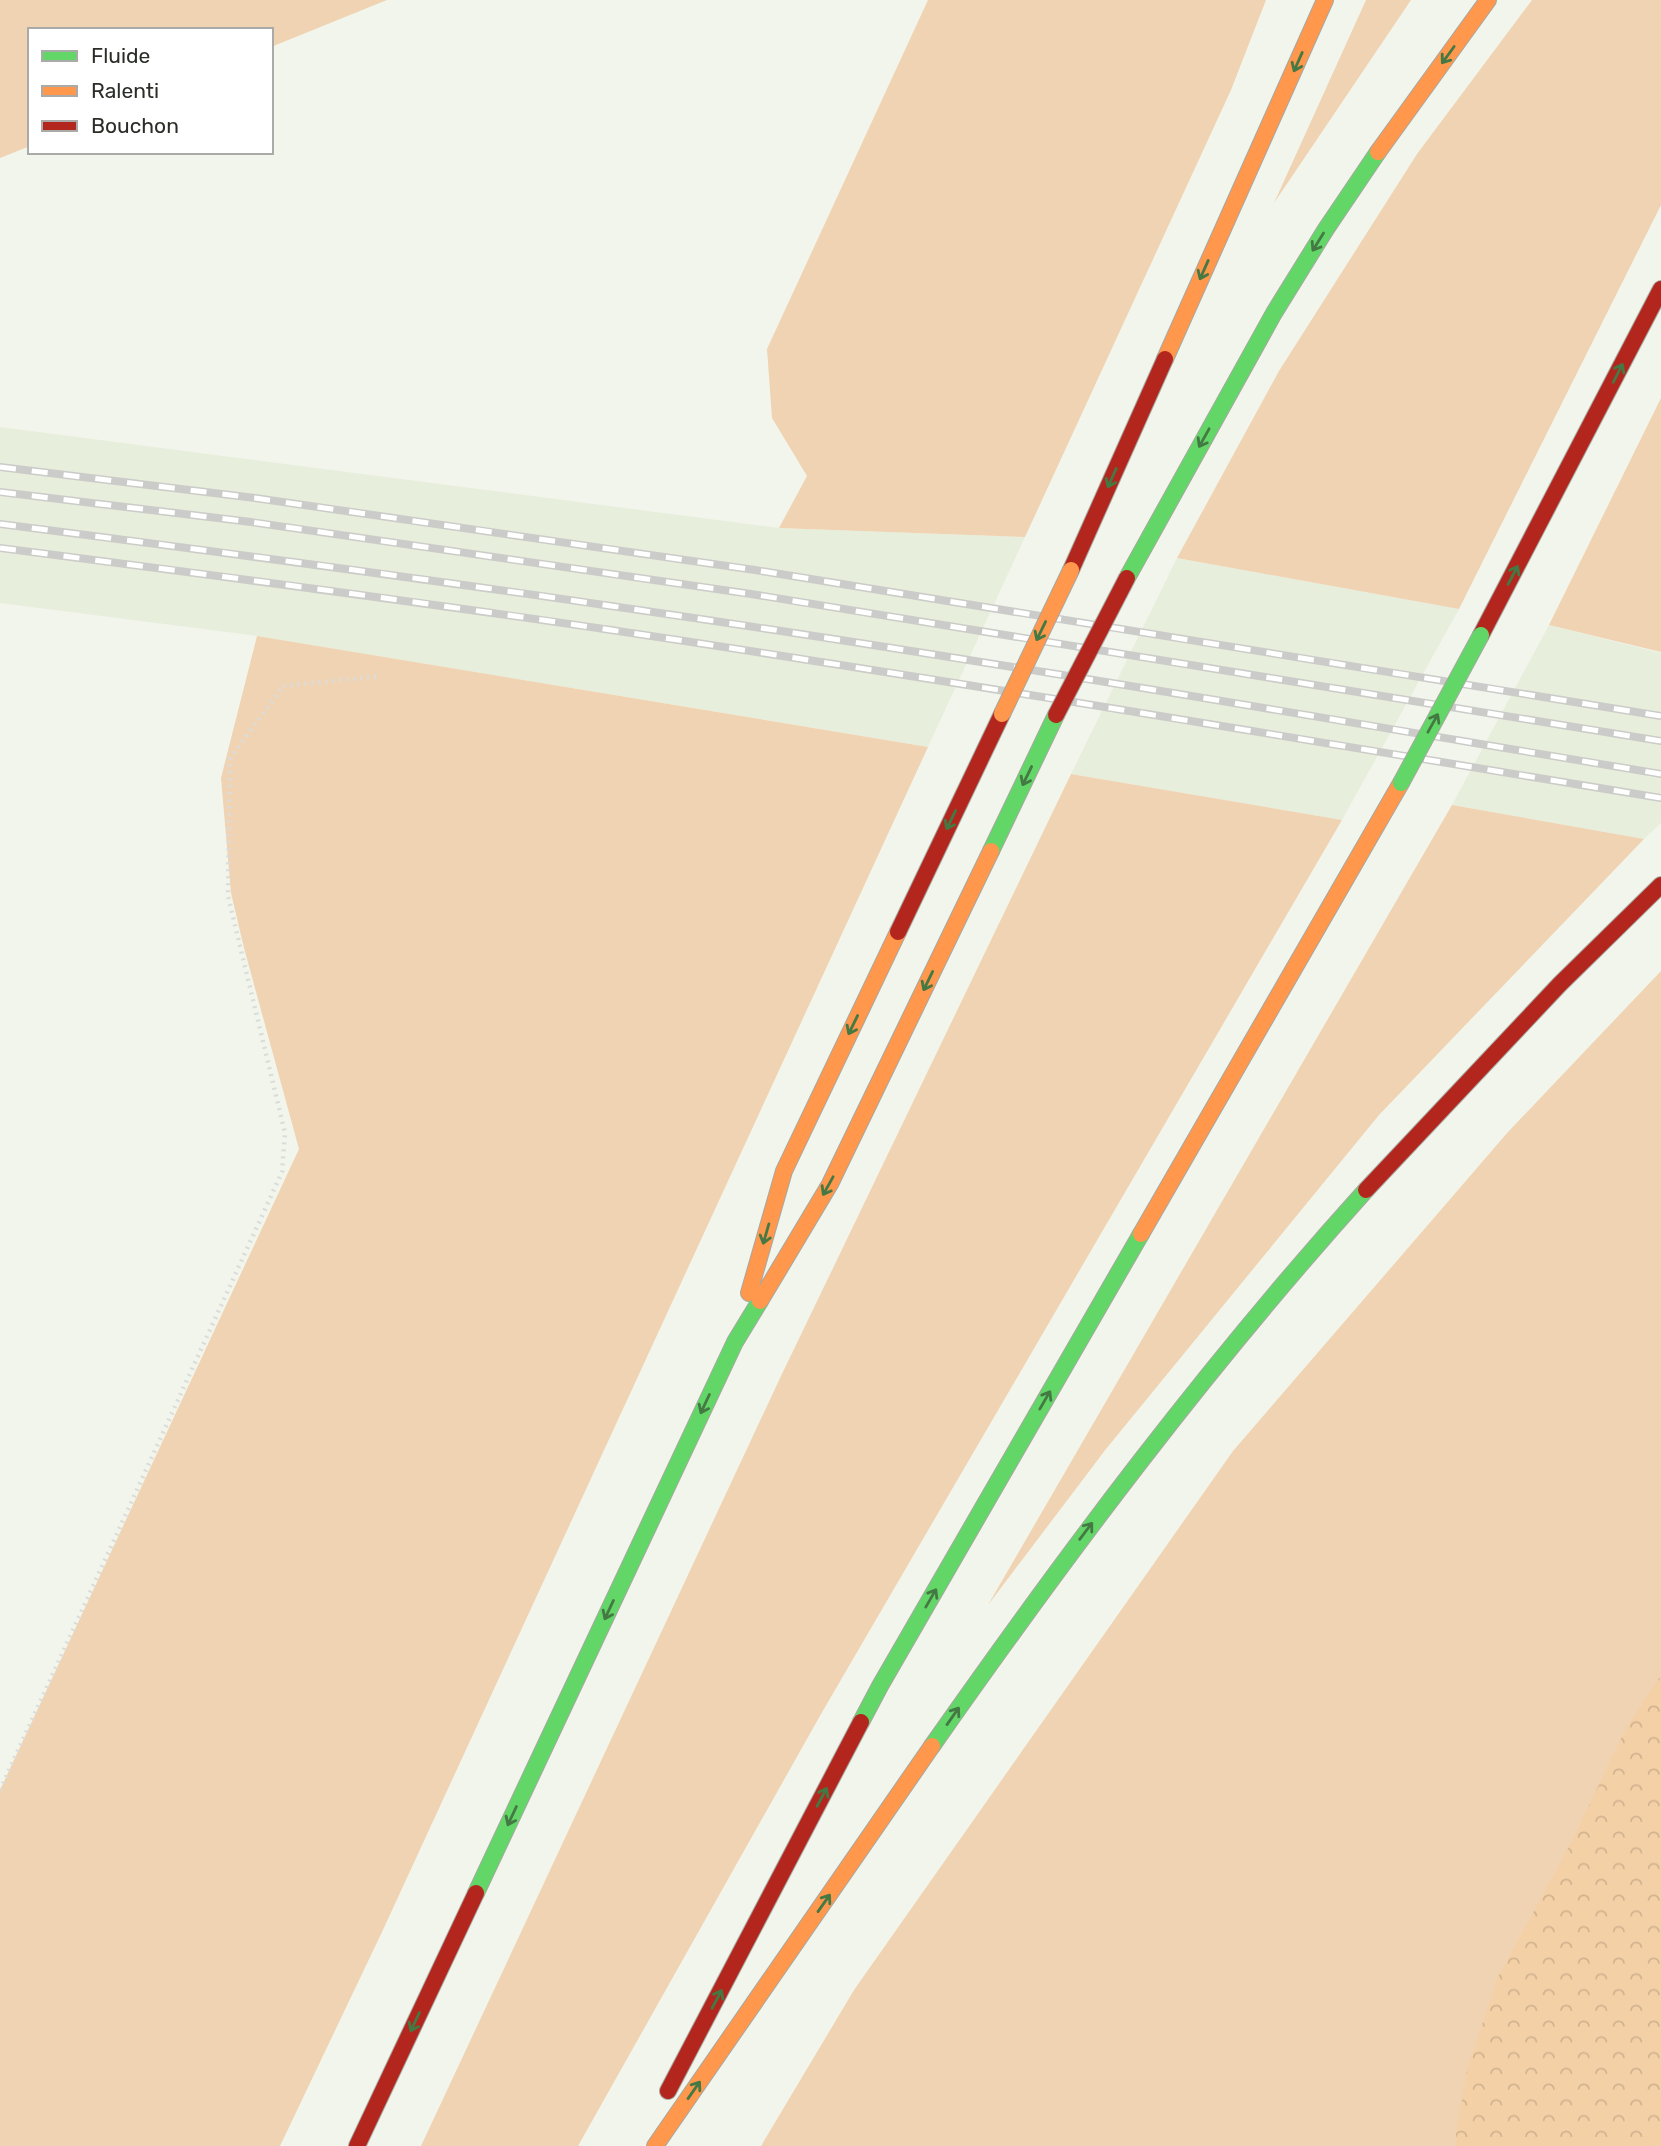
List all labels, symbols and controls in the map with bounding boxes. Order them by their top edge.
legend [28,28,273,154]
text: Fluide [91,43,150,68]
one-way arrow [1441,45,1456,64]
one-way arrow [1291,51,1304,73]
text: Ralenti [91,78,159,103]
text: Bouchon [91,113,179,138]
one-way arrow [1311,232,1326,251]
one-way arrow [1197,259,1210,280]
one-way arrow [1612,363,1626,384]
one-way arrow [1197,428,1211,448]
one-way arrow [1105,467,1118,488]
one-way arrow [1507,565,1521,585]
one-way arrow [1034,620,1048,641]
one-way arrow [1427,713,1441,733]
one-way arrow [1019,765,1033,786]
one-way arrow [944,809,958,830]
one-way arrow [920,970,934,991]
one-way arrow [846,1014,860,1035]
one-way arrow [821,1175,835,1195]
one-way arrow [758,1223,771,1245]
one-way arrow [1038,1391,1052,1411]
one-way arrow [698,1393,712,1414]
one-way arrow [1079,1523,1094,1541]
one-way arrow [925,1588,939,1608]
one-way arrow [602,1599,615,1620]
one-way arrow [946,1707,961,1726]
one-way arrow [816,1787,830,1808]
one-way arrow [505,1805,518,1826]
one-way arrow [817,1894,831,1913]
one-way arrow [711,1989,724,2010]
one-way arrow [408,2011,421,2032]
one-way arrow [687,2081,701,2100]

